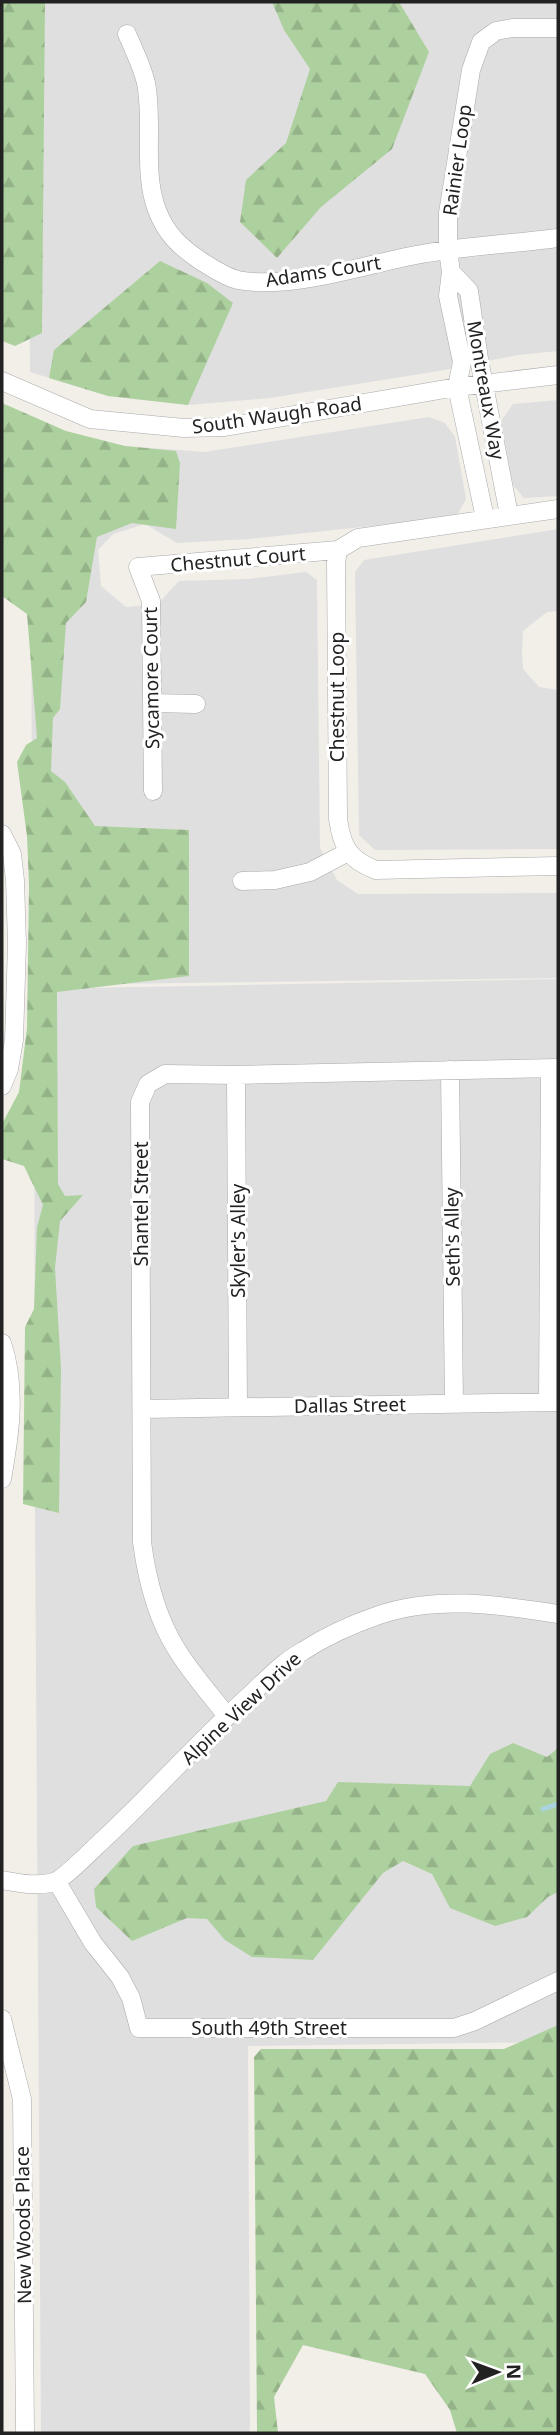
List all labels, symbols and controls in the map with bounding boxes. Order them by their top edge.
street label: Rainier Loop [436,103,478,217]
street label: Adams Court [264,249,383,293]
street label: Montreaux Way [461,319,511,462]
street label: South Waugh Road [191,390,363,440]
street label: Chestnut Court [169,540,307,578]
street label: Sycamore Court [137,607,165,749]
street label: Chestnut Loop [324,632,350,762]
street label: Shantel Street [128,1141,154,1267]
street label: Skyler's Alley [225,1184,251,1298]
street label: Seth's Alley [438,1187,466,1287]
street label: Dallas Street [294,1391,406,1419]
street label: Alpine View Drive [176,1646,306,1770]
street label: South 49th Street [191,2015,347,2041]
street label: New Woods Place [9,2146,37,2304]
north arrow [462,2337,532,2407]
text: N [501,2364,527,2380]

